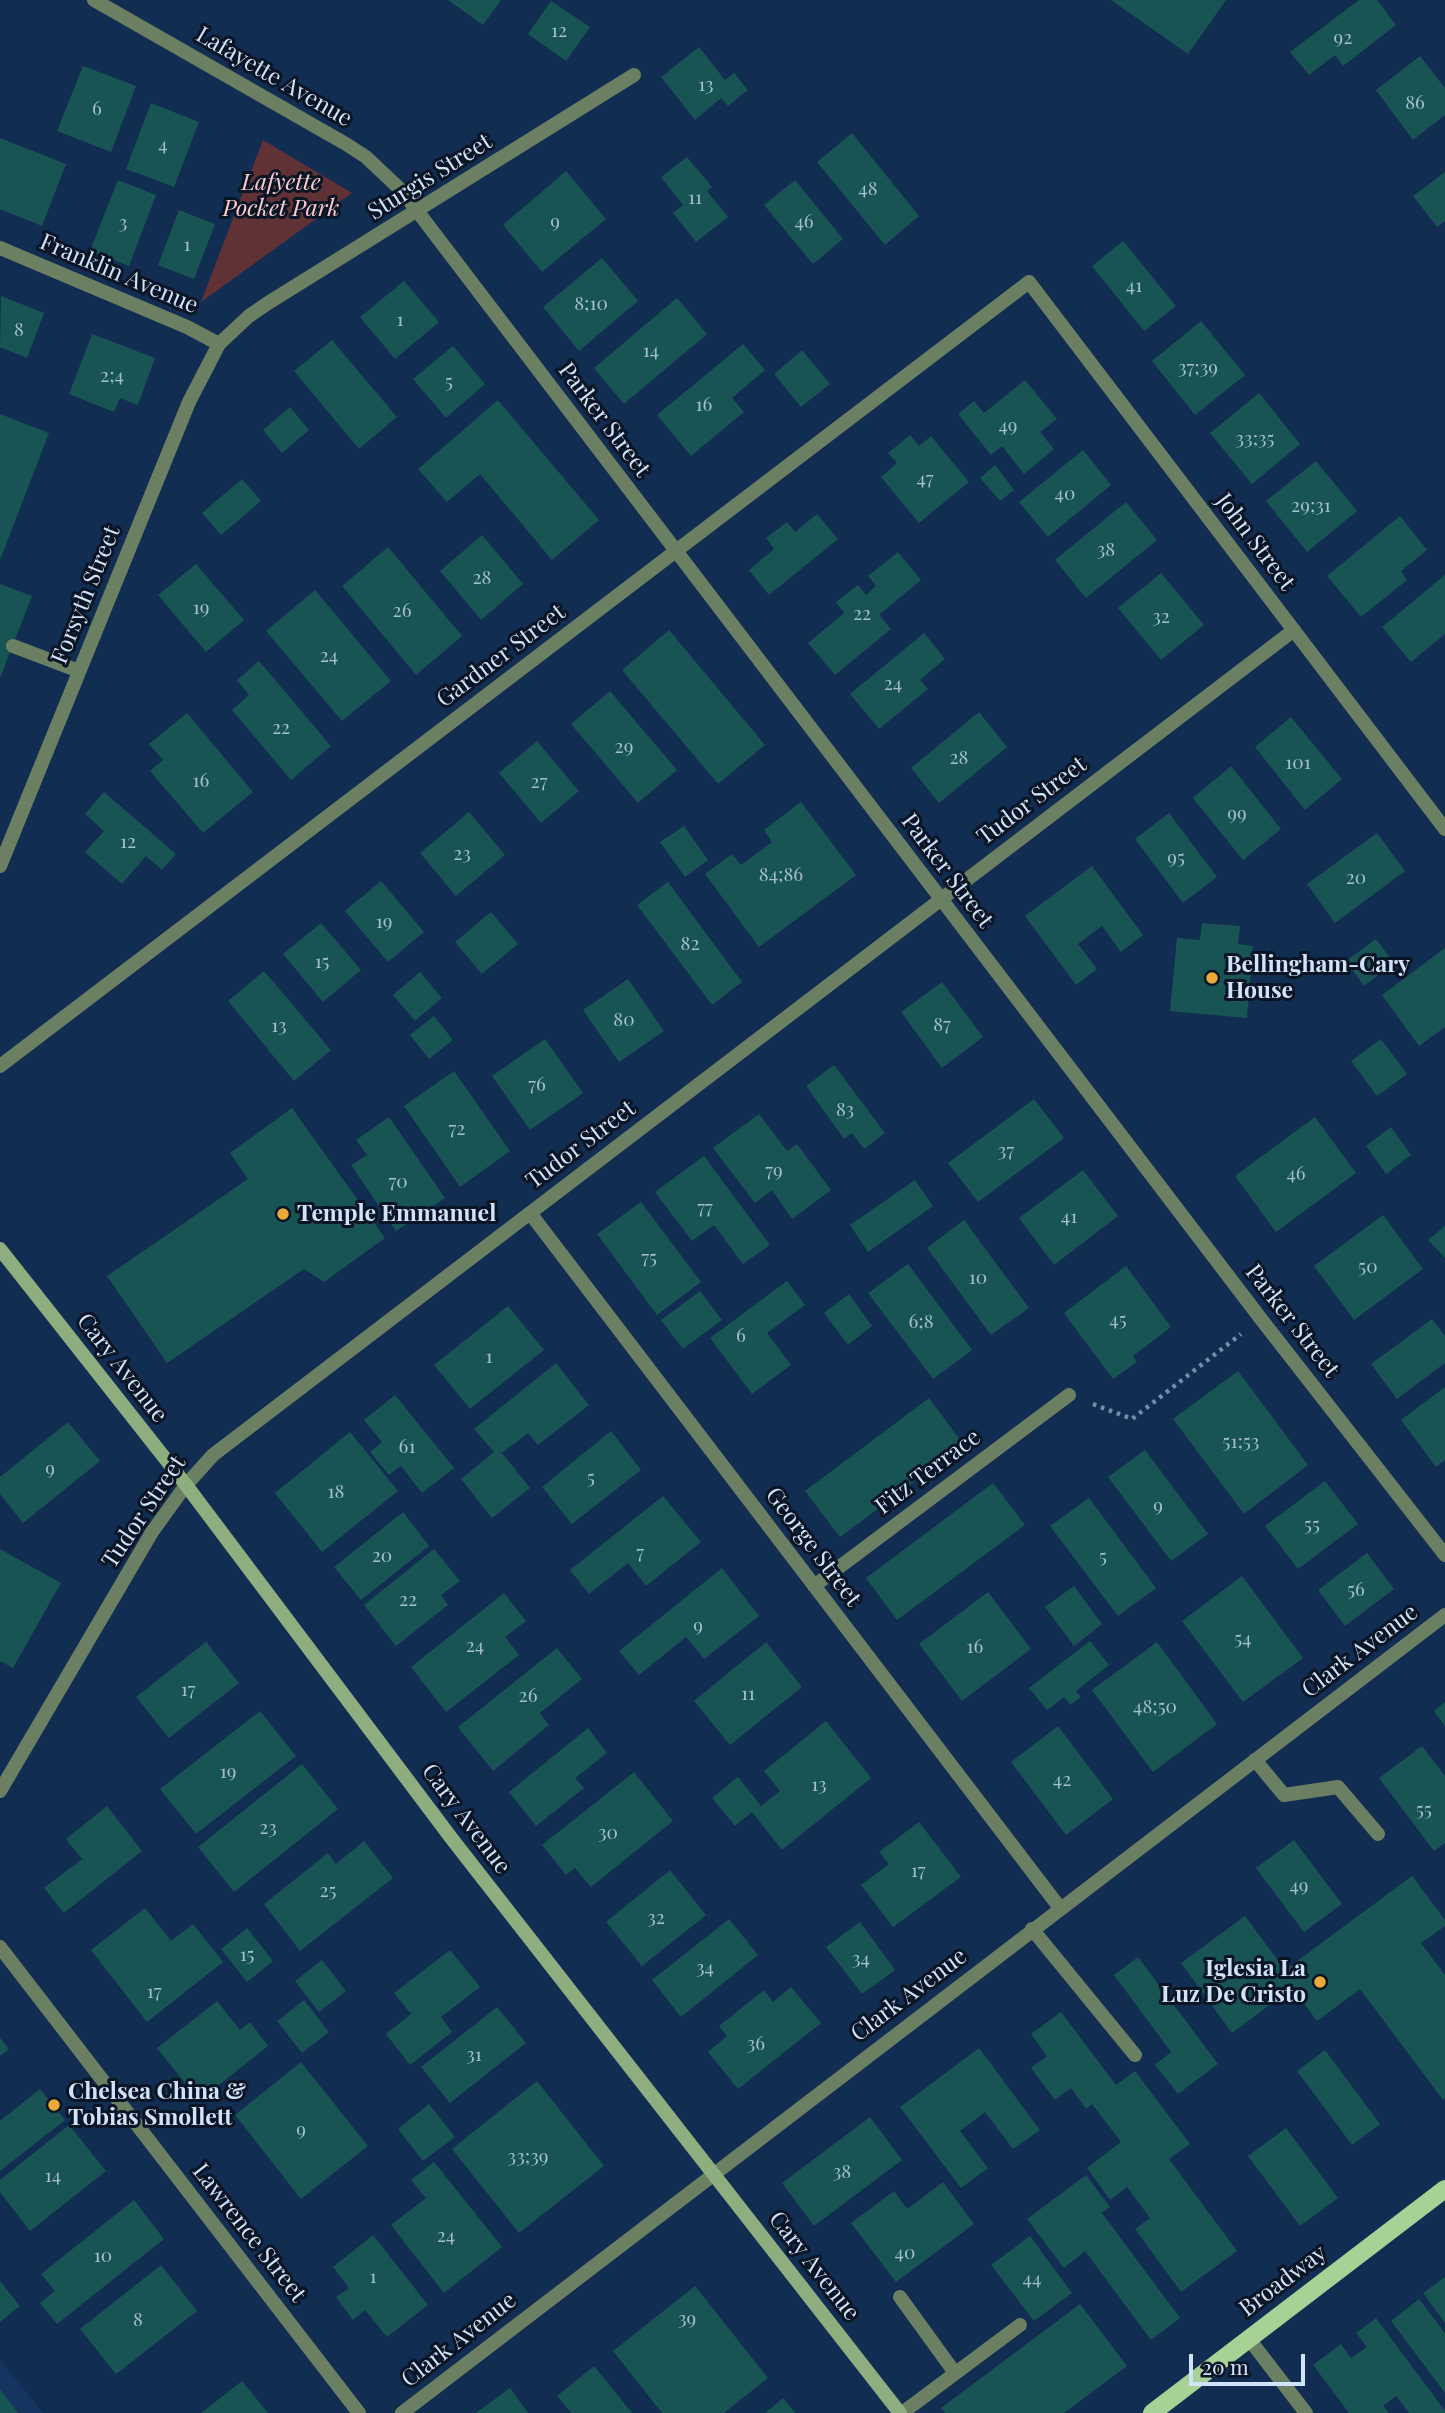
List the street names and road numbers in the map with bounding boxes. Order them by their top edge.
street label: Lafayette Avenue [191,21,357,133]
street label: Sturgis Street [363,128,497,226]
street label: Franklin Avenue [36,228,202,320]
street label: Parker Street [552,357,656,483]
street label: John Street [1210,488,1300,596]
street label: Forsyth Street [46,522,126,668]
street label: Gardner Street [431,599,571,713]
street label: Tudor Street [972,751,1092,851]
street label: Parker Street [895,808,999,934]
street label: Tudor Street [521,1095,641,1195]
street label: Parker Street [1239,1259,1345,1383]
street label: Cary Avenue [71,1308,173,1428]
street label: Fitz Terrace [870,1424,986,1520]
street label: Tudor Street [96,1451,192,1573]
street label: George Street [759,1482,867,1612]
street label: Clark Avenue [1297,1598,1423,1704]
street label: Cary Avenue [416,1758,516,1880]
street label: Clark Avenue [846,1942,972,2048]
street label: Lawrence Street [186,2158,312,2308]
street label: Cary Avenue [763,2206,865,2326]
street label: Broadway [1234,2239,1332,2323]
street label: Clark Avenue [396,2287,522,2393]

